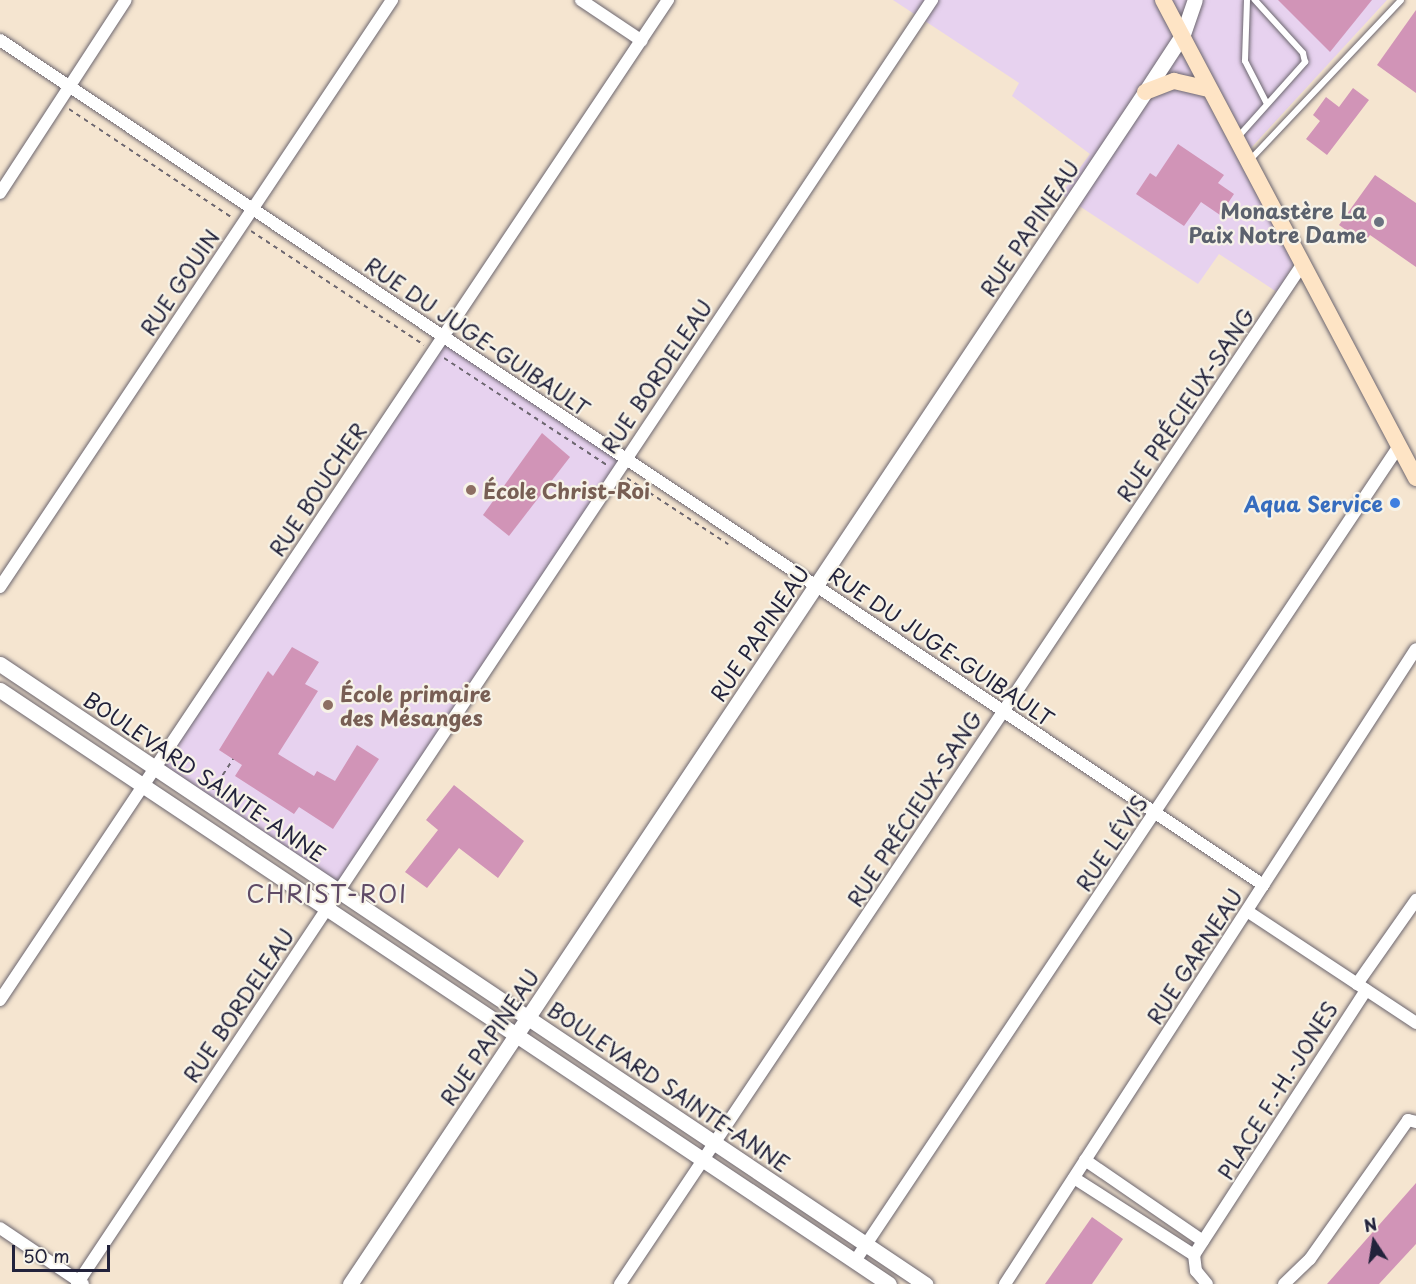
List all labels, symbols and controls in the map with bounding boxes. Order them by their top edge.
street label: RUE PAPINEAU [974,155,1084,301]
place label: Monastère La Paix Notre Dame [1187,197,1367,247]
marker: Monastère La Paix Notre Dame [1372,215,1386,229]
street label: RUE GOUIN [134,223,224,341]
street label: RUE DU JUGE-GUIBAULT [360,250,596,422]
street label: RUE BORDELEAU [595,294,717,458]
street label: RUE PRÉCIEUX-SANG [1110,302,1260,506]
street label: RUE BOUCHER [263,417,371,561]
place label: École Christ-Roi [483,477,652,503]
marker: École Christ-Roi [464,483,478,497]
place label: Aqua Service [1244,490,1383,516]
marker: Aqua Service [1388,496,1402,510]
street label: RUE PAPINEAU [704,560,814,706]
street label: RUE DU JUGE-GUIBAULT [824,560,1060,732]
place label: École primaire des Mésanges [340,680,493,730]
street label: BOULEVARD SAINTE-ANNE [77,684,333,868]
marker: École primaire des Mésanges [321,698,335,712]
street label: RUE PRÉCIEUX-SANG [841,705,987,911]
street label: RUE LÉVIS [1070,790,1152,896]
district label: CHRIST-ROI [247,880,407,908]
street label: RUE GARNEAU [1140,883,1248,1029]
street label: RUE BORDELEAU [177,923,299,1087]
street label: RUE PAPINEAU [434,964,544,1110]
street label: BOULEVARD SAINTE-ANNE [541,994,797,1178]
street label: PLACE F.-H.-JONES [1212,997,1342,1183]
text: N [1362,1211,1379,1237]
north arrow [1344,1212,1404,1272]
scale bar [15,1233,112,1271]
text: 50 m [23,1242,70,1269]

